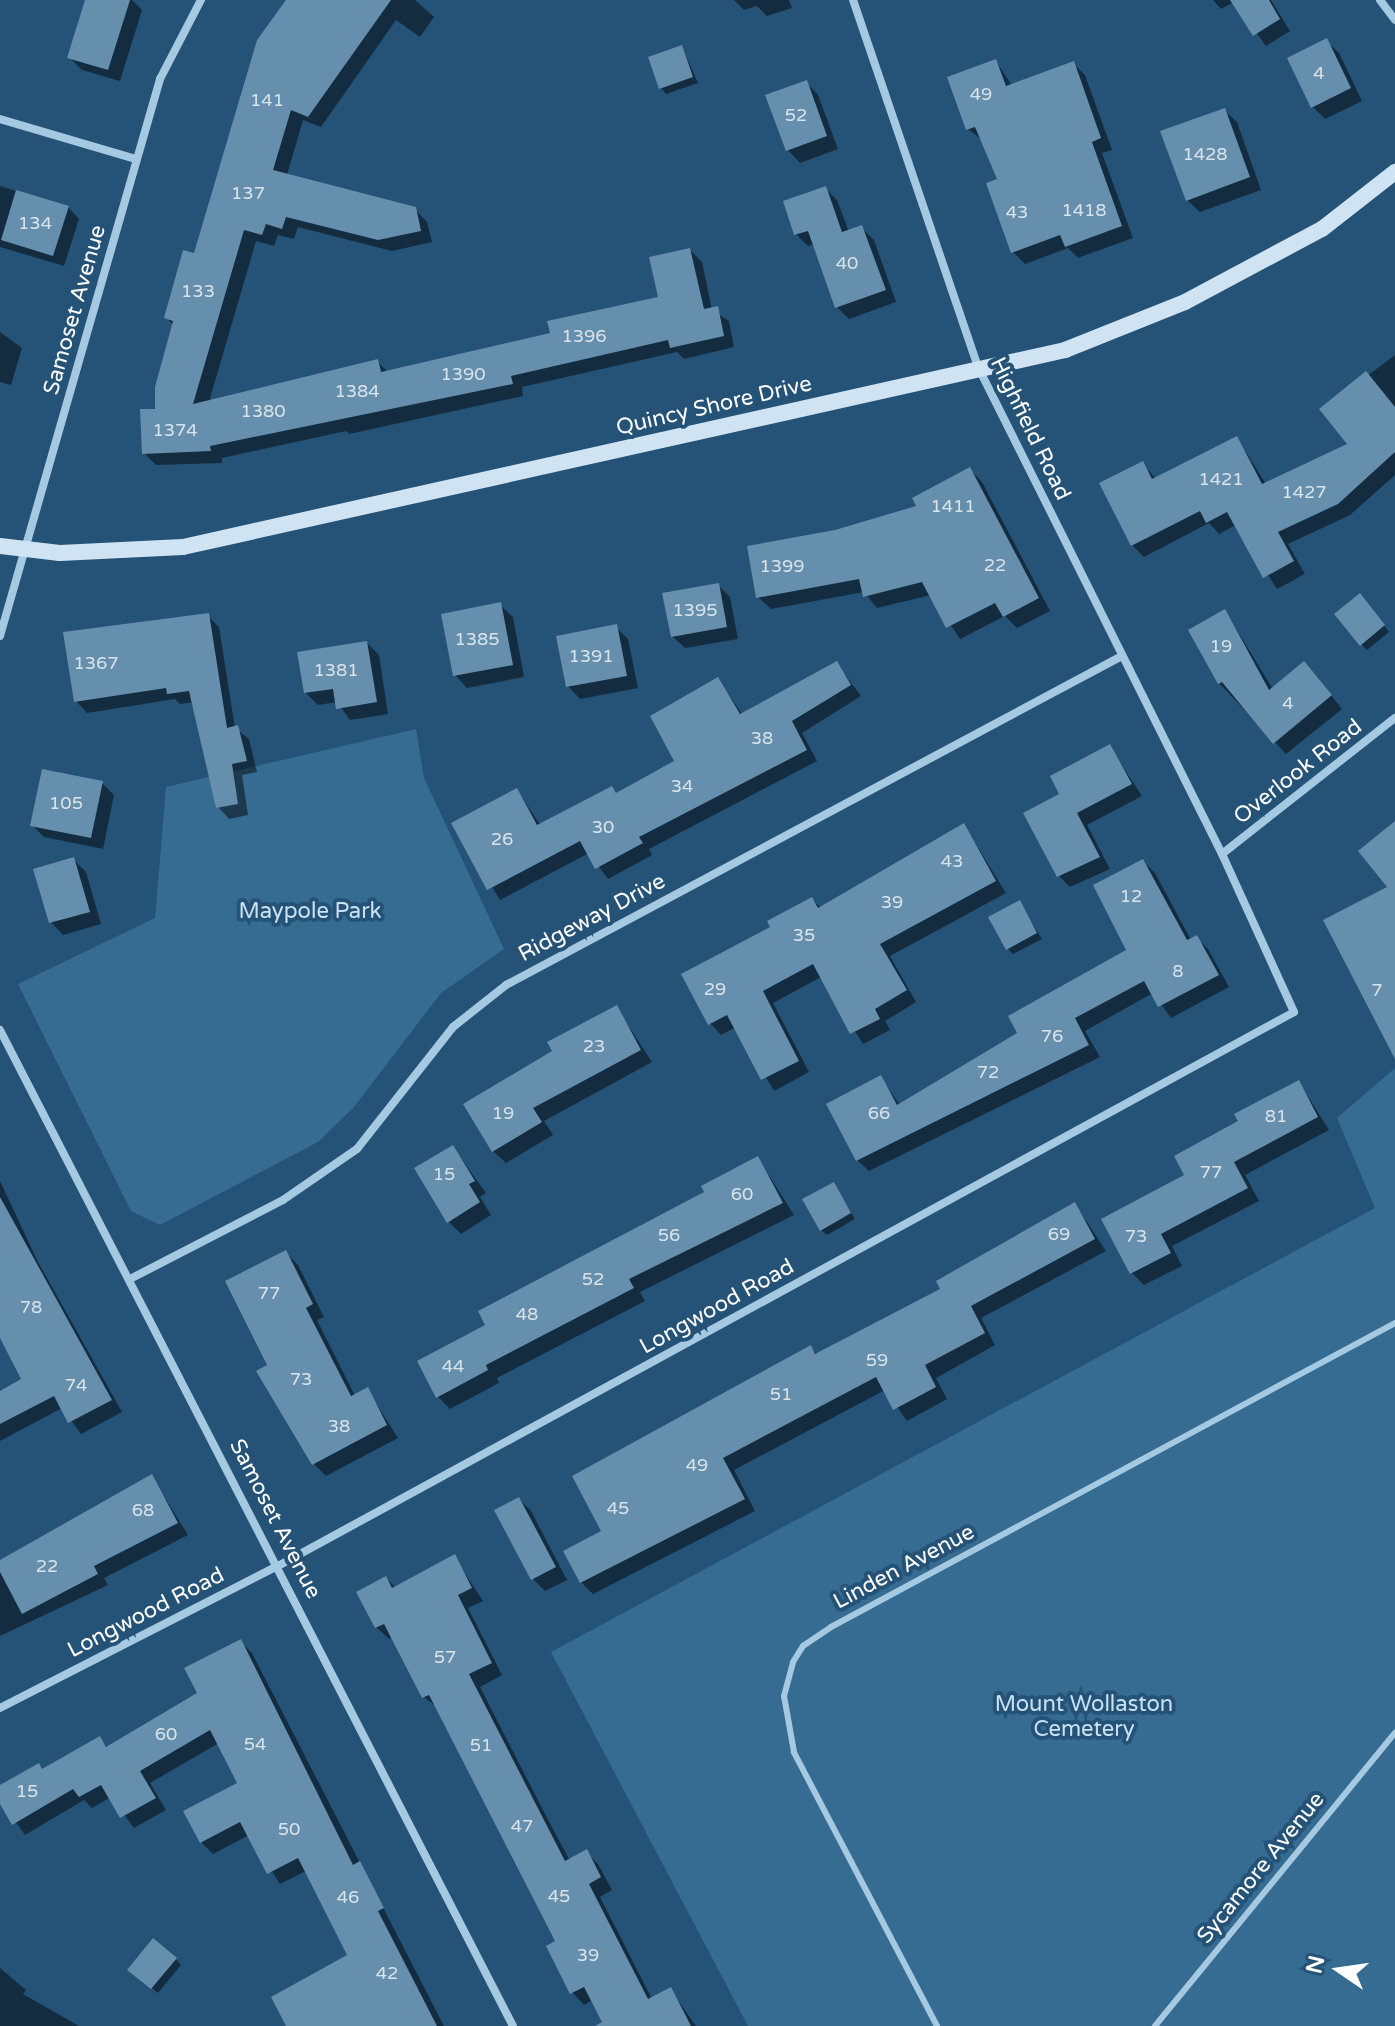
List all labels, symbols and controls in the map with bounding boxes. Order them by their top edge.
house number: 4 [1313,62,1325,84]
house number: 49 [970,83,992,105]
house number: 141 [250,89,284,111]
house number: 52 [785,104,807,126]
house number: 1428 [1182,143,1228,165]
house number: 137 [231,182,265,204]
house number: 1418 [1061,199,1107,221]
house number: 43 [1006,201,1028,223]
house number: 134 [18,212,52,234]
street label: Samoset Avenue [38,222,112,398]
house number: 40 [836,252,858,274]
house number: 133 [181,280,215,302]
house number: 1396 [561,325,607,347]
street label: Highfield Road [984,353,1076,505]
house number: 1390 [440,363,486,385]
street label: Quincy Shore Drive [614,371,814,441]
house number: 1384 [334,380,380,402]
house number: 1380 [240,400,286,422]
house number: 1374 [152,419,198,441]
house number: 1421 [1198,468,1244,490]
house number: 1427 [1281,481,1327,503]
house number: 1411 [930,495,976,517]
house number: 22 [984,554,1006,576]
house number: 1399 [759,555,805,577]
house number: 1395 [672,599,718,621]
house number: 1385 [454,628,500,650]
house number: 19 [1210,635,1232,657]
house number: 1391 [568,645,614,667]
house number: 1367 [73,652,119,674]
house number: 1381 [313,659,359,681]
house number: 4 [1282,692,1294,714]
street label: Overlook Road [1229,714,1367,830]
house number: 38 [751,727,773,749]
house number: 34 [671,775,693,797]
house number: 105 [49,792,83,814]
house number: 30 [592,816,614,838]
house number: 26 [491,828,513,850]
house number: 43 [941,850,963,872]
street label: Ridgeway Drive [514,868,670,968]
house number: 12 [1120,885,1142,907]
house number: 39 [881,891,903,913]
park label: Maypole Park [238,899,382,925]
house number: 35 [793,924,815,946]
house number: 8 [1172,960,1184,982]
house number: 29 [704,978,726,1000]
house number: 7 [1371,979,1383,1001]
house number: 76 [1041,1025,1063,1047]
house number: 23 [583,1035,605,1057]
house number: 72 [977,1061,999,1083]
house number: 19 [492,1102,514,1124]
house number: 66 [868,1102,890,1124]
house number: 81 [1265,1105,1287,1127]
house number: 77 [1200,1161,1222,1183]
house number: 15 [433,1163,455,1185]
house number: 60 [731,1183,753,1205]
house number: 69 [1048,1223,1070,1245]
house number: 56 [658,1224,680,1246]
house number: 73 [1125,1225,1147,1247]
street label: Longwood Road [635,1254,799,1360]
house number: 52 [582,1268,604,1290]
house number: 77 [258,1282,280,1304]
house number: 78 [20,1296,42,1318]
house number: 48 [516,1303,538,1325]
house number: 59 [866,1349,888,1371]
house number: 44 [442,1355,464,1377]
house number: 73 [290,1368,312,1390]
house number: 74 [65,1374,87,1396]
house number: 51 [770,1383,792,1405]
house number: 38 [328,1415,350,1437]
street label: Samoset Avenue [223,1435,327,1603]
house number: 49 [686,1454,708,1476]
house number: 45 [607,1497,629,1519]
house number: 68 [132,1499,154,1521]
street label: Linden Avenue [829,1519,979,1615]
house number: 22 [36,1555,58,1577]
street label: Longwood Road [63,1562,229,1664]
house number: 57 [434,1646,456,1668]
park label: Mount Wollaston Cemetery [995,1691,1173,1742]
house number: 60 [155,1723,177,1745]
house number: 54 [244,1733,266,1755]
house number: 51 [470,1734,492,1756]
house number: 15 [16,1780,38,1802]
street label: Sycamore Avenue [1192,1787,1330,1949]
house number: 47 [511,1815,533,1837]
house number: 50 [278,1818,300,1840]
house number: 45 [548,1885,570,1907]
house number: 46 [337,1886,359,1908]
north arrow [1299,1930,1379,2010]
house number: 39 [577,1944,599,1966]
text: N [1301,1953,1330,1976]
house number: 42 [376,1962,398,1984]

